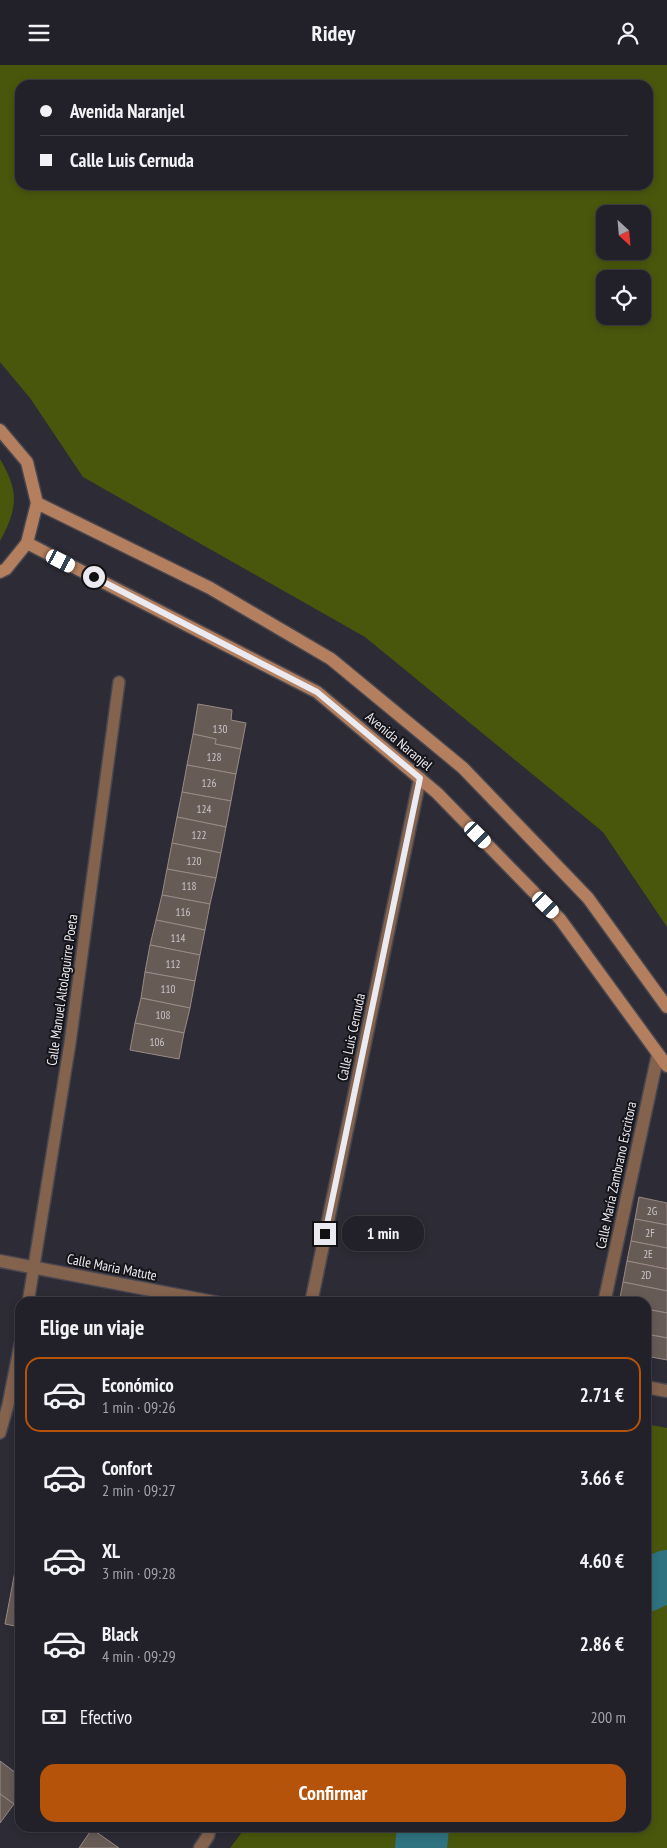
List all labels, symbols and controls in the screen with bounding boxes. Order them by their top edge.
icon: menu [25,19,53,47]
text: Ridey [312,19,355,47]
icon: person [614,19,642,47]
text: Avenida Naranjel [70,99,184,123]
text: Calle Luis Cernuda [70,148,194,172]
north arrow [596,205,651,260]
map controls [596,205,651,325]
button: locate [596,270,651,325]
car [44,548,77,574]
route start [83,566,105,588]
street label: Avenida Naranjel [362,708,437,775]
house number: 130 [213,722,227,736]
house number: 128 [207,750,221,764]
house number: 126 [202,776,216,790]
house number: 124 [197,802,211,816]
car [462,819,493,851]
house number: 122 [192,828,206,842]
house number: 120 [187,854,201,868]
house number: 118 [182,879,196,893]
car [530,889,561,921]
house number: 116 [176,905,190,919]
street label: Calle Manuel Altolaguirre Poeta [42,913,82,1067]
house number: 114 [171,931,185,945]
house number: 112 [166,957,180,971]
house number: 110 [161,982,175,996]
street label: Calle Luis Cernuda [333,992,369,1082]
house number: 108 [156,1008,170,1022]
house number: 106 [150,1035,164,1049]
street label: Calle María Zambrano Escritora [592,1100,640,1250]
house number: 2G [647,1204,657,1218]
callout: 1 min [342,1217,425,1251]
route end [314,1223,336,1245]
text: 1 min [367,1223,399,1243]
house number: 2F [645,1226,655,1240]
house number: 2E [643,1247,653,1261]
street label: Calle Maria Matute [66,1249,159,1285]
house number: 2D [641,1268,652,1282]
text: Elige un viaje [40,1313,144,1341]
icon: car [42,1372,87,1417]
text: Económico [102,1373,174,1397]
text: 2.71 € [580,1383,624,1407]
text: 1 min · 09:26 [102,1397,176,1417]
icon: car [42,1455,87,1500]
text: Confort [102,1456,152,1480]
text: 3.66 € [580,1466,624,1490]
text: 2 min · 09:27 [102,1480,176,1500]
icon: car [42,1538,87,1583]
text: XL [102,1539,120,1563]
text: 4.60 € [580,1549,624,1573]
text: 3 min · 09:28 [102,1563,176,1583]
icon: car [42,1621,87,1666]
text: Black [102,1622,138,1646]
text: 2.86 € [580,1632,624,1656]
text: 4 min · 09:29 [102,1646,176,1666]
icon: cash [40,1703,68,1731]
text: Efectivo [80,1705,132,1729]
text: 200 m [591,1707,626,1727]
button: Confirmar [40,1764,626,1822]

